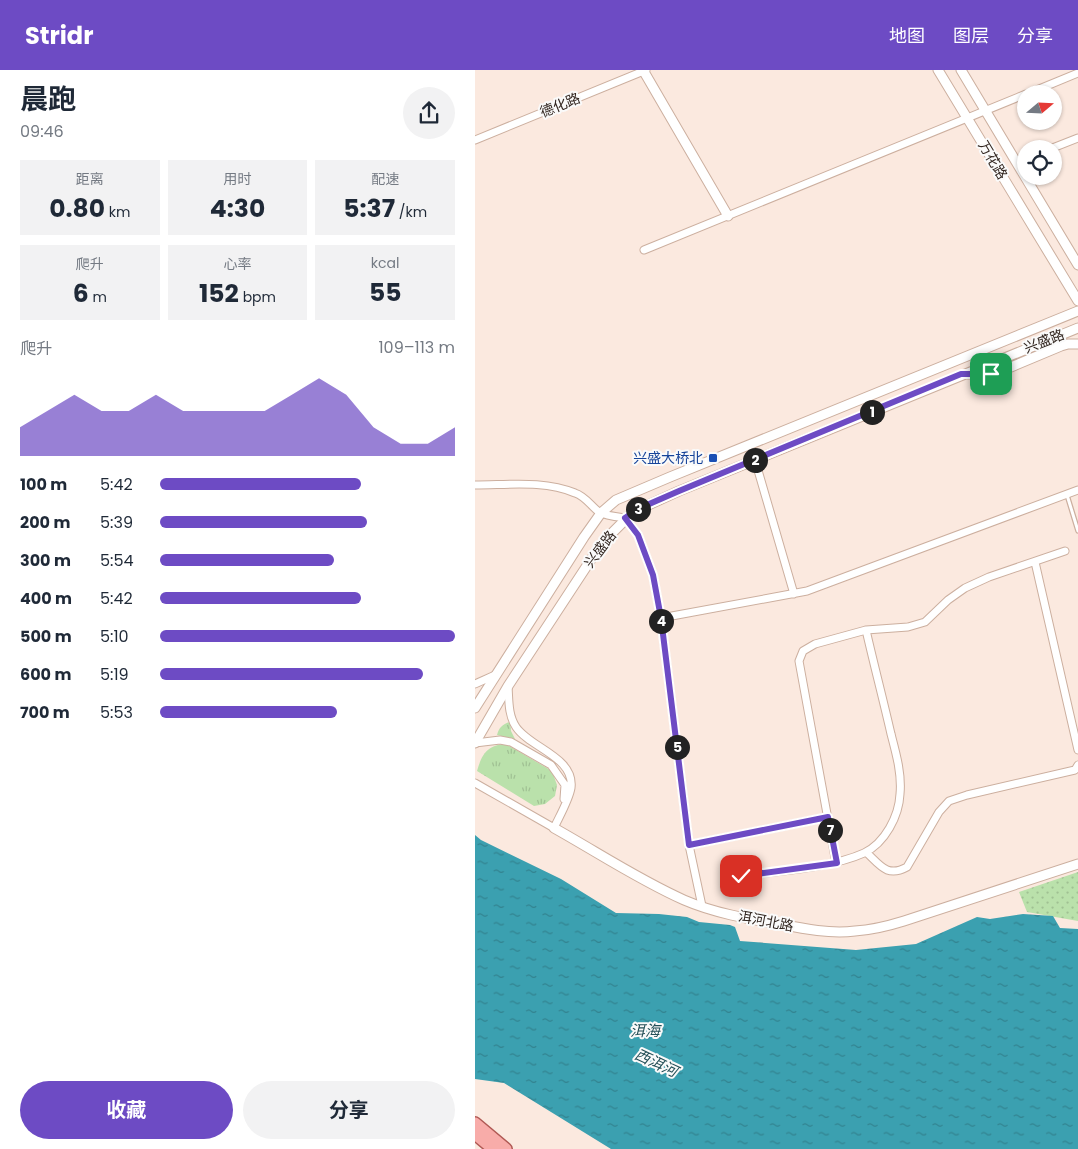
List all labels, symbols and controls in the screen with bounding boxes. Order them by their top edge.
text: Stridr [25,19,93,52]
text: 地图 [889,23,925,48]
text: 图层 [953,23,989,48]
text: 分享 [1017,23,1053,48]
text: 晨跑 [20,80,76,119]
north arrow [1017,85,1063,130]
map controls [1017,85,1062,185]
button: share [403,87,455,139]
street label: 德化路 [537,88,583,122]
text: 09:46 [20,120,64,143]
street label: 万花路 [974,137,1012,183]
button: locate [1017,140,1062,185]
text: 距离 [76,169,104,189]
text: 用时 [223,169,251,189]
text: 配速 [371,169,399,189]
text: 0.80 [49,191,105,226]
text: 4:30 [210,191,265,226]
text: 5:37 [343,191,395,226]
text: km [105,202,130,222]
text: /km [395,202,427,222]
text: kcal [371,253,399,273]
text: 爬升 [76,254,104,274]
text: 心率 [223,254,251,274]
text: 55 [369,275,401,310]
text: 6 [73,276,89,311]
text: 152 [199,276,239,311]
text: m [89,287,107,307]
text: bpm [239,287,276,307]
street label: 兴盛路 [1021,324,1067,358]
text: 109–113 m [379,336,455,359]
text: 爬升 [20,337,52,360]
pin [970,353,1012,395]
icon: arrive [977,360,1005,388]
pin: 1 [859,400,885,424]
text: 1 [870,402,875,422]
place label: 兴盛大桥北 [633,448,703,468]
pin: 2 [743,448,767,472]
text: 2 [752,450,760,470]
marker: 兴盛大桥北 [707,452,719,464]
text: 100 m [20,473,67,496]
text: 5:42 [100,473,133,496]
pin: 3 [625,496,651,522]
text: 3 [634,499,643,519]
text: 200 m [20,511,70,534]
text: 5:39 [100,511,133,534]
street label: 兴盛路 [579,526,621,572]
text: 300 m [20,549,71,572]
text: 5:54 [100,549,134,572]
text: 400 m [20,587,72,610]
text: 5:42 [100,587,133,610]
pin: 4 [649,608,673,634]
text: 4 [657,611,666,631]
text: 500 m [20,625,72,648]
text: 5:10 [100,625,129,648]
text: 600 m [20,663,71,686]
text: 5:19 [100,663,129,686]
text: 700 m [20,701,70,724]
text: 5:53 [100,701,133,724]
pin: 5 [665,734,689,760]
text: 5 [673,737,682,757]
pin: 7 [817,818,843,842]
text: 7 [827,820,834,840]
pin [720,855,762,897]
icon: check [727,862,755,890]
street label: 洱河北路 [737,906,795,936]
water label: 洱海 [630,1020,662,1041]
water label: 西洱河 [631,1044,684,1083]
button: 收藏 [20,1081,233,1139]
button: 分享 [243,1081,455,1139]

